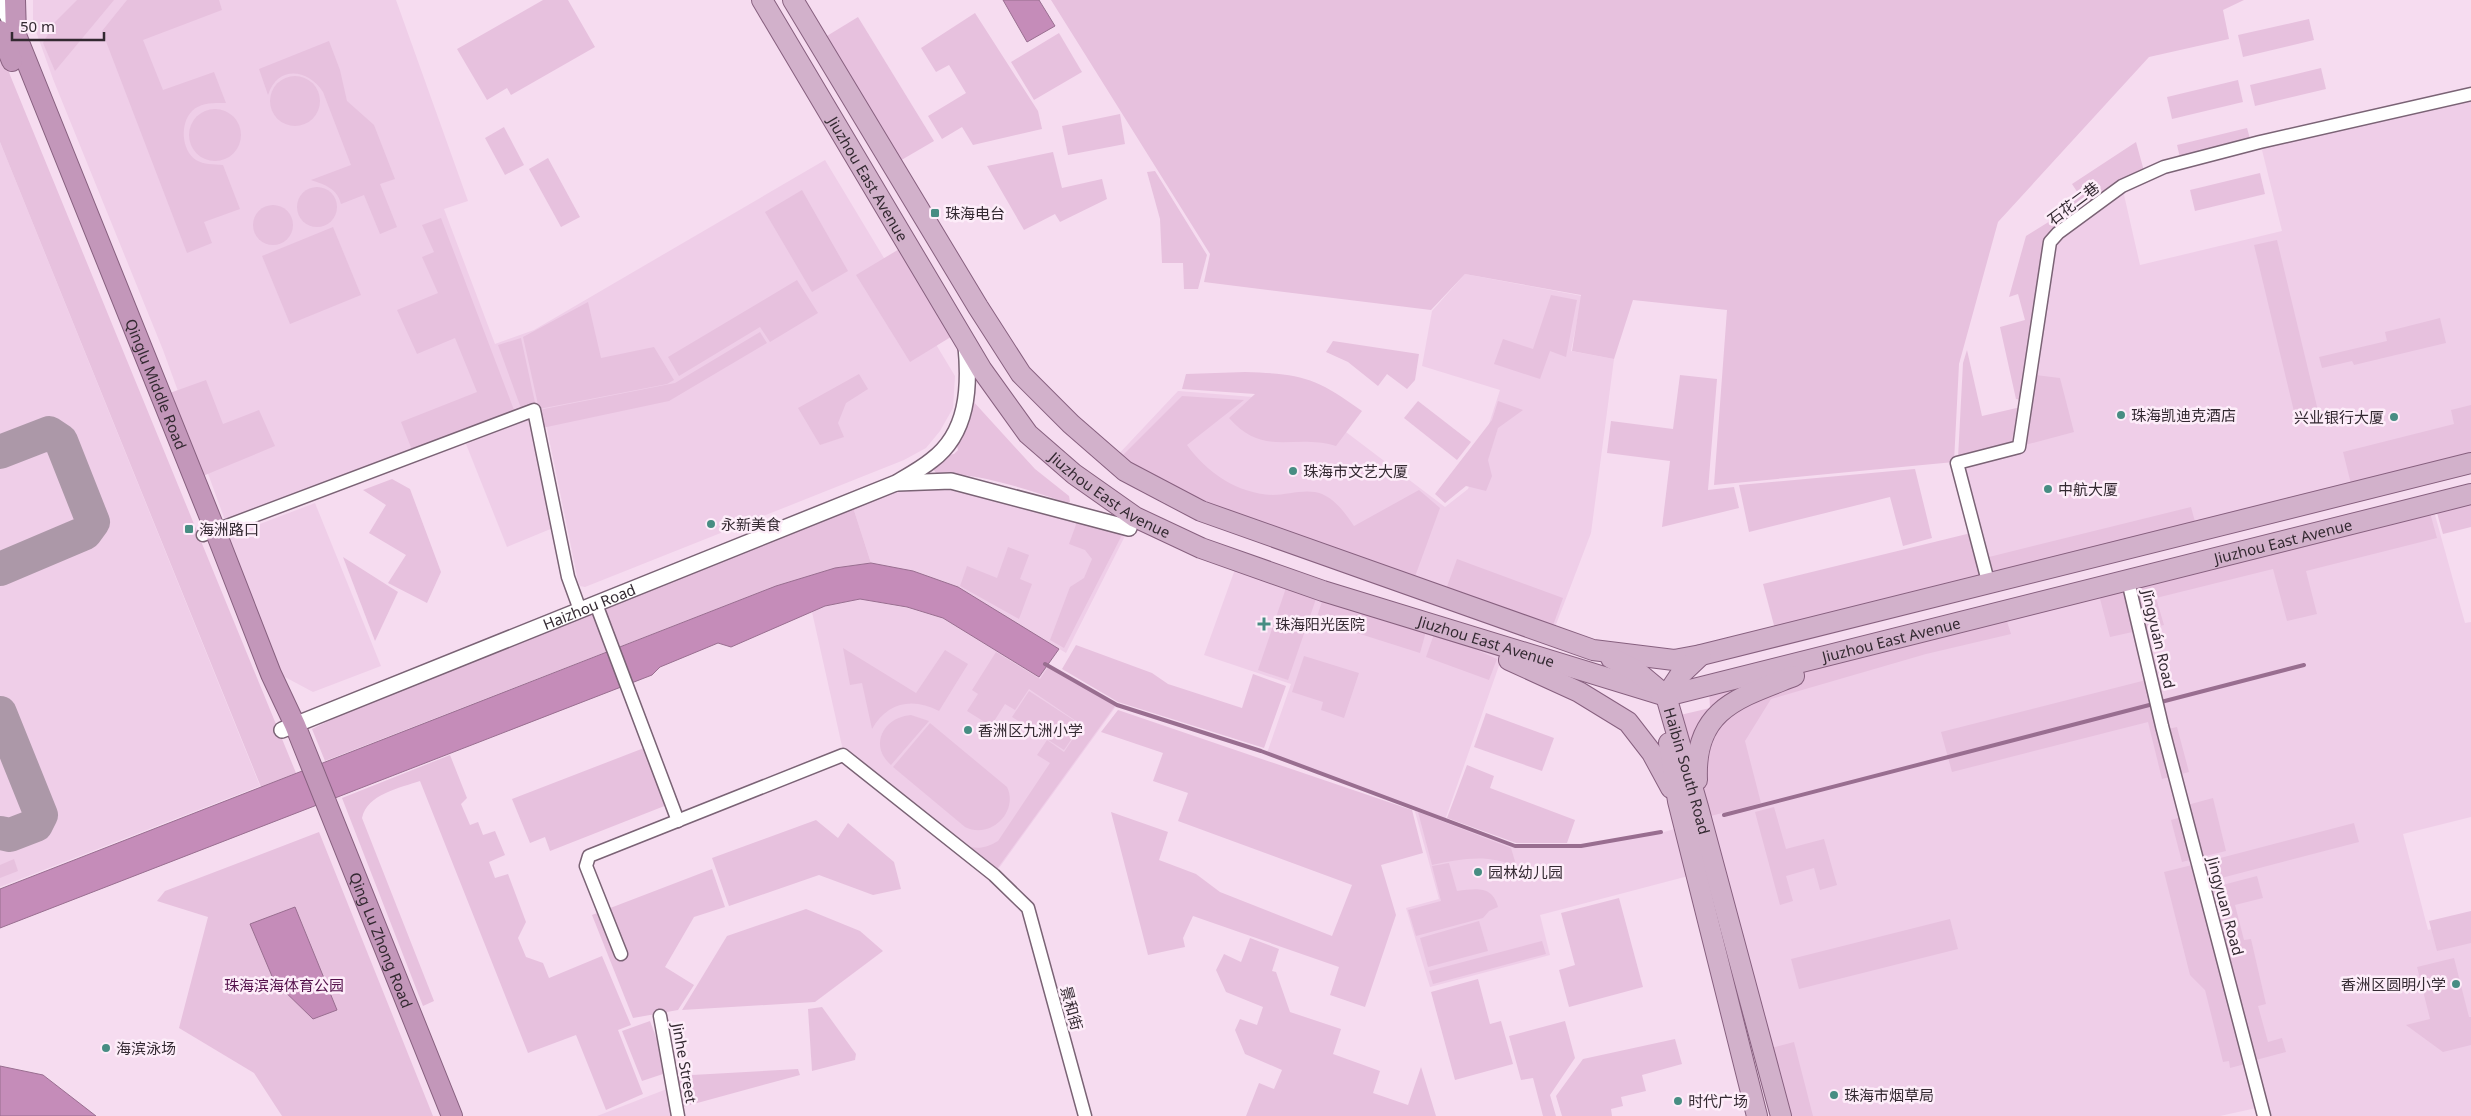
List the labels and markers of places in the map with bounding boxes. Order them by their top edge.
place label: 珠海电台 [945,203,1005,223]
marker: 珠海电台 [929,207,941,219]
place label: 珠海凯迪克酒店 [2131,405,2236,425]
place label: 兴业银行大厦 [2294,407,2384,427]
marker: 珠海凯迪克酒店 [2115,409,2127,421]
marker: 兴业银行大厦 [2388,411,2400,423]
place label: 珠海市文艺大厦 [1303,461,1408,481]
marker: 珠海市文艺大厦 [1287,465,1299,477]
place label: 中航大厦 [2058,479,2118,499]
marker: 中航大厦 [2042,483,2054,495]
place label: 永新美食 [721,514,781,534]
marker: 永新美食 [705,518,717,530]
place label: 海洲路口 [199,519,259,539]
marker: 海洲路口 [183,523,195,535]
place label: 珠海阳光医院 [1275,614,1365,634]
marker: 珠海阳光医院 [1257,617,1271,631]
place label: 香洲区九洲小学 [978,720,1083,740]
marker: 香洲区九洲小学 [962,724,974,736]
place label: 园林幼儿园 [1488,862,1563,882]
marker: 园林幼儿园 [1472,866,1484,878]
place label: 香洲区圆明小学 [2341,974,2446,994]
marker: 香洲区圆明小学 [2450,978,2462,990]
place label: 海滨泳场 [116,1038,176,1058]
marker: 海滨泳场 [100,1042,112,1054]
place label: 珠海市烟草局 [1844,1085,1934,1105]
marker: 珠海市烟草局 [1828,1089,1840,1101]
place label: 时代广场 [1688,1091,1748,1111]
marker: 时代广场 [1672,1095,1684,1107]

